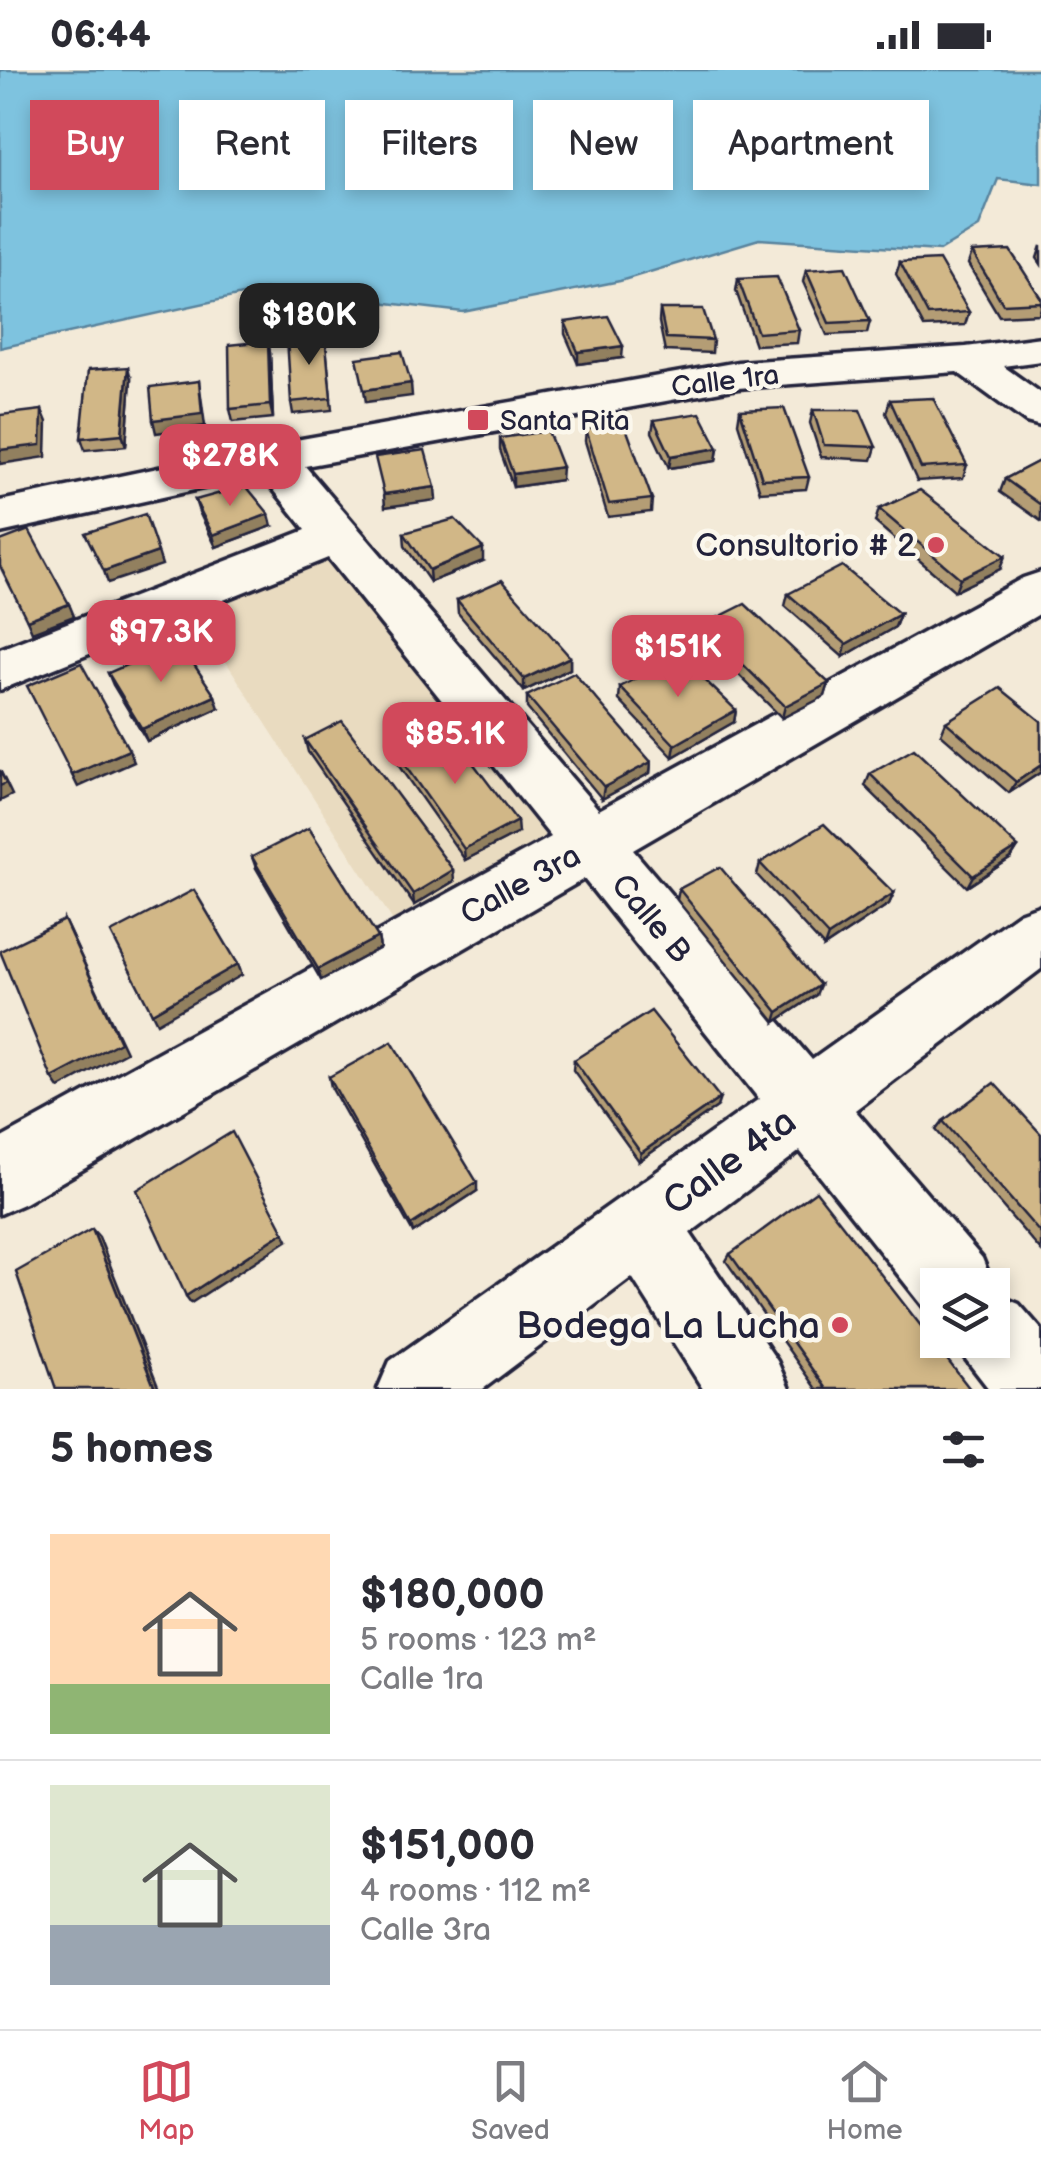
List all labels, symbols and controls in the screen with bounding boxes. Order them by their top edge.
text: 06:44 [50,13,151,58]
chip: Buy [30,100,159,190]
chip: Rent [179,100,325,190]
chip: Filters [345,100,513,190]
chip: New [533,100,673,190]
chip: Apartment [693,100,929,190]
pin: $180K [239,283,379,368]
text: $180K [261,296,357,335]
street label: Calle 1ra [669,359,781,404]
place label: Santa Rita [500,405,630,438]
marker: Santa Rita [465,407,491,433]
pin: $278K [160,424,300,509]
text: $278K [181,437,279,476]
place label: Consultorio # 2 [695,527,916,566]
marker: Consultorio # 2 [925,534,947,556]
pin: $97.3K [80,600,242,685]
text: $97.3K [109,613,214,652]
pin: $151K [608,615,748,700]
text: $151K [634,628,722,667]
pin: $85.1K [374,702,536,787]
text: $85.1K [404,715,506,754]
street label: Calle 3ra [454,836,588,934]
street label: Calle B [602,866,699,972]
street label: Calle 4ta [655,1099,805,1225]
map controls [920,1268,1010,1358]
button: layers [920,1268,1010,1358]
place label: Bodega La Lucha [516,1304,820,1349]
marker: Bodega La Lucha [829,1314,851,1336]
icon: filters [936,1422,991,1477]
text: 5 homes [50,1424,213,1475]
text: $180,000 [360,1570,545,1621]
icon: home [130,1574,250,1694]
text: 5 rooms · 123 m² [360,1621,597,1660]
text: Calle 1ra [360,1660,484,1699]
text: $151,000 [360,1821,535,1872]
icon: home [130,1825,250,1945]
text: 4 rooms · 112 m² [360,1872,591,1911]
text: Calle 3ra [360,1911,491,1950]
tab: Map [138,2054,195,2147]
tab: Saved [471,2054,550,2147]
tab: Home [827,2054,903,2147]

